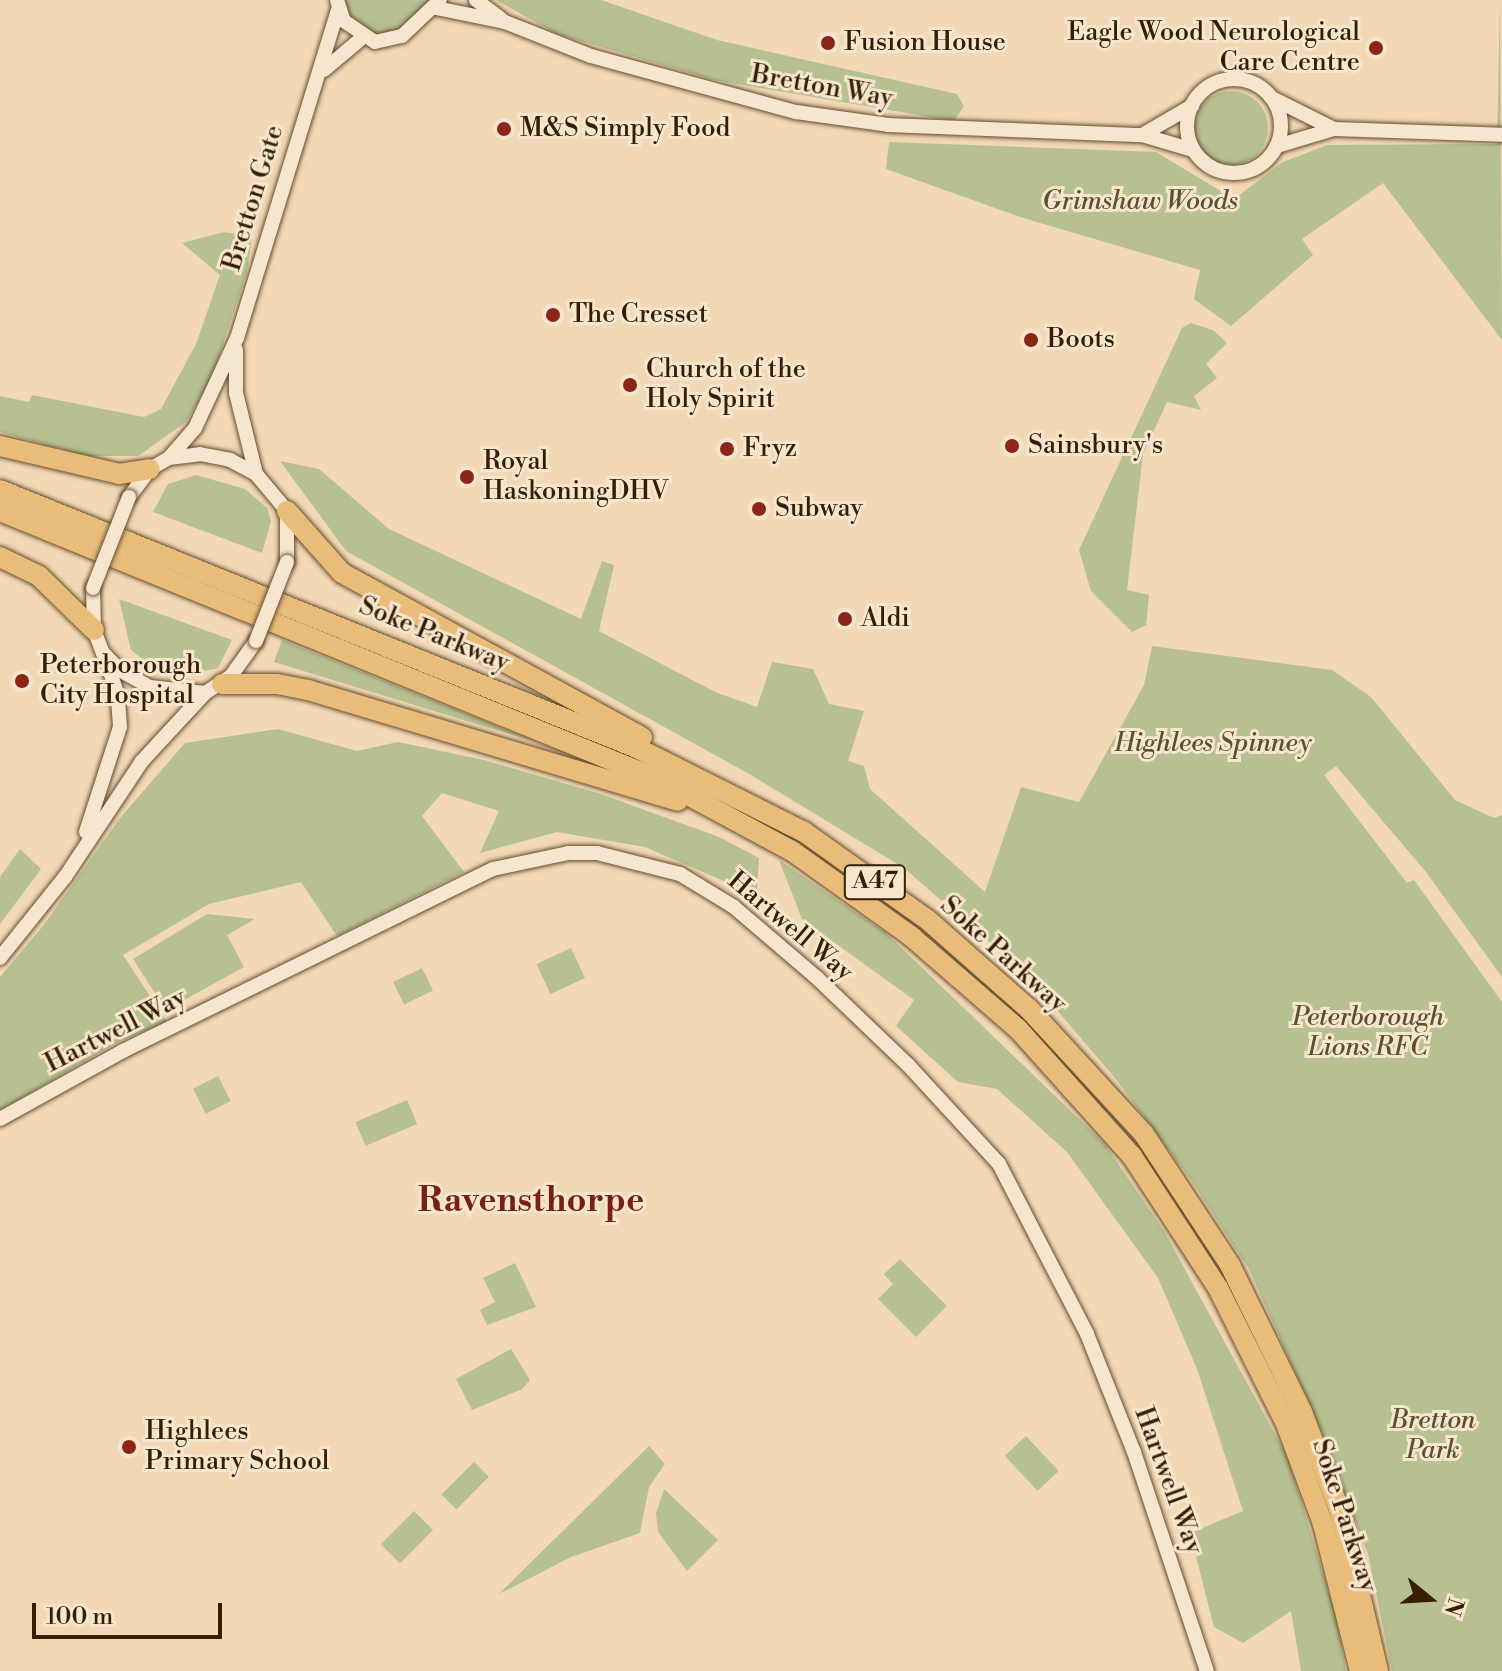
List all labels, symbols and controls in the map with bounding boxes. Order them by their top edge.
place label: Eagle Wood Neurological Care Centre [1067,17,1360,78]
place label: Fusion House [844,27,1006,59]
marker: Fusion House [819,34,837,52]
marker: Eagle Wood Neurological Care Centre [1367,39,1385,57]
street label: Bretton Way [749,59,895,115]
place label: M&S Simply Food [520,113,730,145]
marker: M&S Simply Food [495,120,513,138]
street label: Bretton Gate [217,122,291,274]
park label: Grimshaw Woods [1042,186,1238,218]
place label: The Cresset [569,299,708,331]
marker: The Cresset [544,306,562,324]
place label: Boots [1047,324,1115,356]
marker: Boots [1022,331,1040,349]
place label: Church of the Holy Spirit [646,354,806,416]
marker: Church of the Holy Spirit [621,376,639,394]
place label: Sainsbury's [1028,430,1163,462]
place label: Fryz [743,433,797,465]
marker: Sainsbury's [1003,437,1021,455]
marker: Fryz [718,440,736,458]
place label: Royal HaskoningDHV [483,446,669,508]
marker: Royal HaskoningDHV [458,468,476,486]
place label: Subway [775,493,863,525]
marker: Subway [750,500,768,518]
street label: Soke Parkway [354,591,514,679]
place label: Aldi [861,603,910,635]
marker: Aldi [836,610,854,628]
place label: Peterborough City Hospital [40,650,201,712]
marker: Peterborough City Hospital [11,670,33,692]
park label: Highlees Spinney [1114,728,1312,760]
road number: A47 [843,862,907,902]
street label: Hartwell Way [721,865,859,989]
street label: Soke Parkway [933,890,1073,1020]
street label: Hartwell Way [40,982,192,1080]
park label: Peterborough Lions RFC [1292,1002,1444,1064]
district label: Ravensthorpe [418,1182,644,1222]
street label: Hartwell Way [1127,1403,1209,1559]
park label: Bretton Park [1390,1405,1476,1466]
place label: Highlees Primary School [145,1416,329,1478]
street label: Soke Parkway [1305,1436,1383,1596]
marker: Highlees Primary School [120,1438,138,1456]
north arrow [1390,1559,1470,1639]
scale bar [36,1587,226,1637]
text: N [1438,1594,1469,1619]
text: 100 m [46,1602,113,1632]

